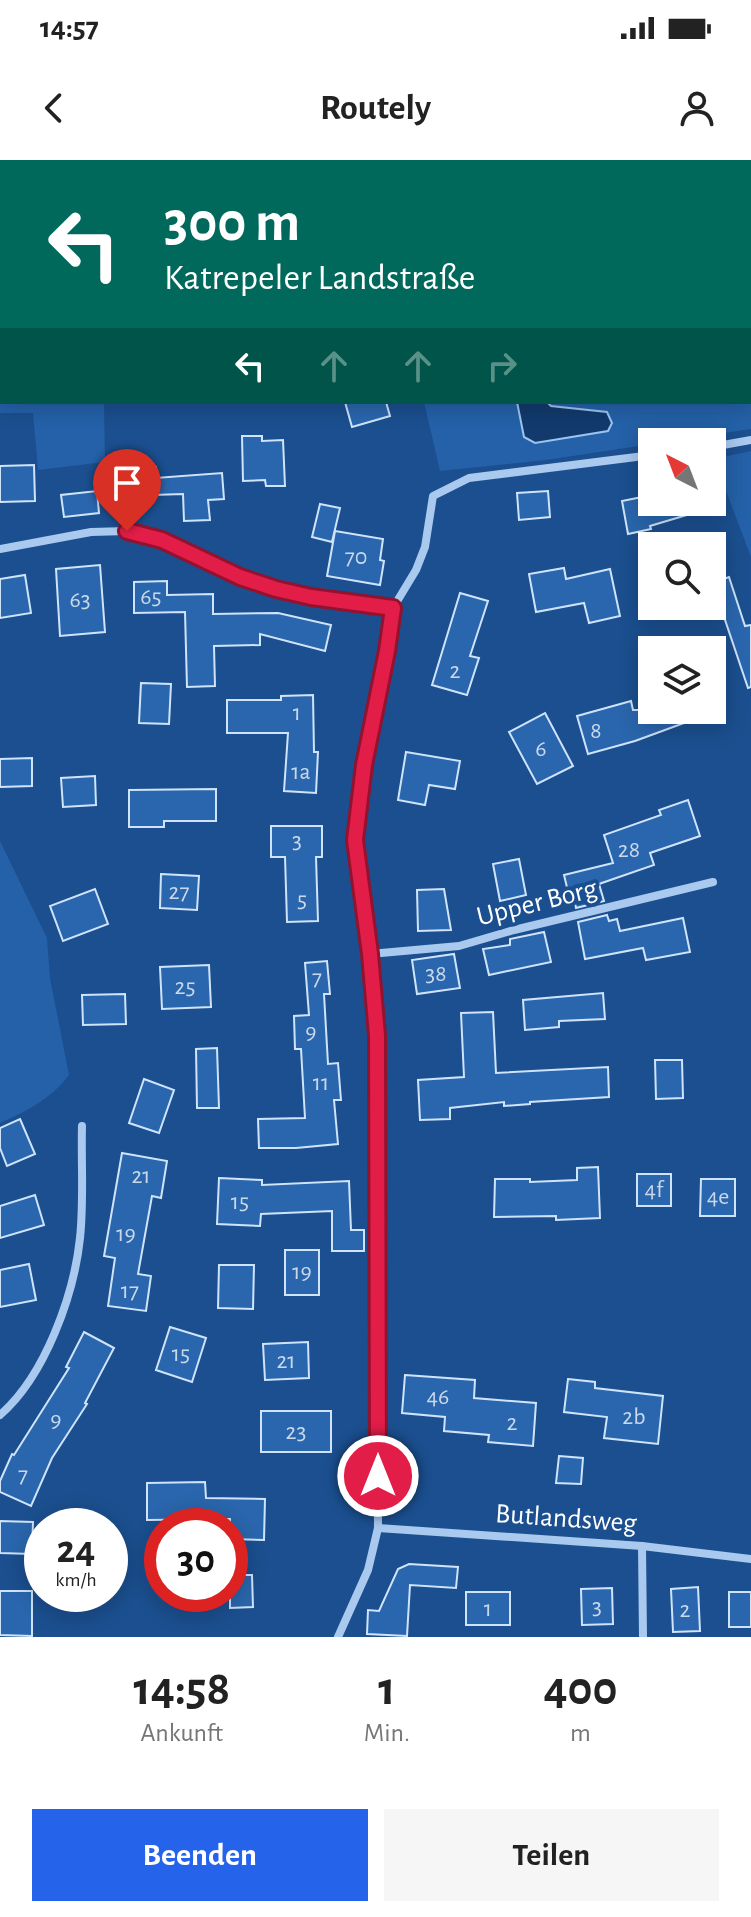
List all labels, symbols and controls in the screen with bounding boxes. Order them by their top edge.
text: 14:57 [40,13,99,43]
icon: back [32,86,76,130]
icon: person [675,86,719,130]
text: Routely [320,90,431,126]
icon: left [32,192,136,296]
text: 300 m [164,195,300,251]
text: Katrepeler Landstraße [164,260,475,296]
icon: left [228,344,272,388]
icon: ahead [312,344,356,388]
icon: ahead [396,344,440,388]
icon: right [480,344,524,388]
north arrow [638,428,726,516]
map controls [638,428,726,724]
pin [93,449,161,531]
icon: arrive [105,461,149,505]
button: search [638,532,726,620]
house number: 70 [345,545,367,569]
house number: 65 [140,585,162,609]
house number: 63 [69,588,91,612]
button: layers [638,636,726,724]
house number: 2 [450,659,461,683]
house number: 1 [293,701,301,725]
house number: 8 [590,719,602,743]
house number: 6 [535,737,547,761]
house number: 1a [291,760,311,784]
house number: 3 [292,829,302,853]
house number: 28 [618,838,640,862]
street label: Upper Borg [474,874,600,931]
house number: 27 [169,880,189,904]
house number: 5 [297,888,307,912]
house number: 38 [425,962,447,986]
house number: 7 [312,966,322,990]
house number: 25 [175,975,195,999]
house number: 9 [305,1020,317,1044]
house number: 11 [313,1071,329,1095]
house number: 21 [131,1164,151,1188]
house number: 4f [645,1178,665,1202]
house number: 4e [707,1185,729,1209]
house number: 15 [231,1190,249,1214]
house number: 19 [116,1222,136,1246]
house number: 19 [292,1260,312,1284]
house number: 17 [121,1279,139,1303]
house number: 15 [172,1342,190,1366]
house number: 21 [276,1349,296,1373]
house number: 46 [427,1385,449,1409]
house number: 2b [622,1405,646,1429]
house number: 9 [50,1408,62,1432]
house number: 2 [507,1411,518,1435]
house number: 23 [286,1420,306,1444]
position arrow [336,1434,420,1518]
house number: 7 [18,1463,28,1487]
street label: Butlandsweg [494,1500,638,1538]
speed limit sign: 30 [144,1508,248,1612]
text: 24 [57,1530,95,1570]
text: km/h [55,1570,97,1590]
house number: 3 [592,1595,602,1619]
house number: 1 [484,1597,492,1621]
house number: 2 [680,1598,691,1622]
text: 14:58 [133,1666,230,1714]
text: 1 [378,1666,395,1714]
text: 400 [543,1666,618,1714]
text: Ankunft [141,1720,223,1746]
text: Min. [364,1720,410,1746]
text: m [570,1720,591,1746]
button: Beenden [32,1809,368,1901]
button: Teilen [384,1809,719,1901]

